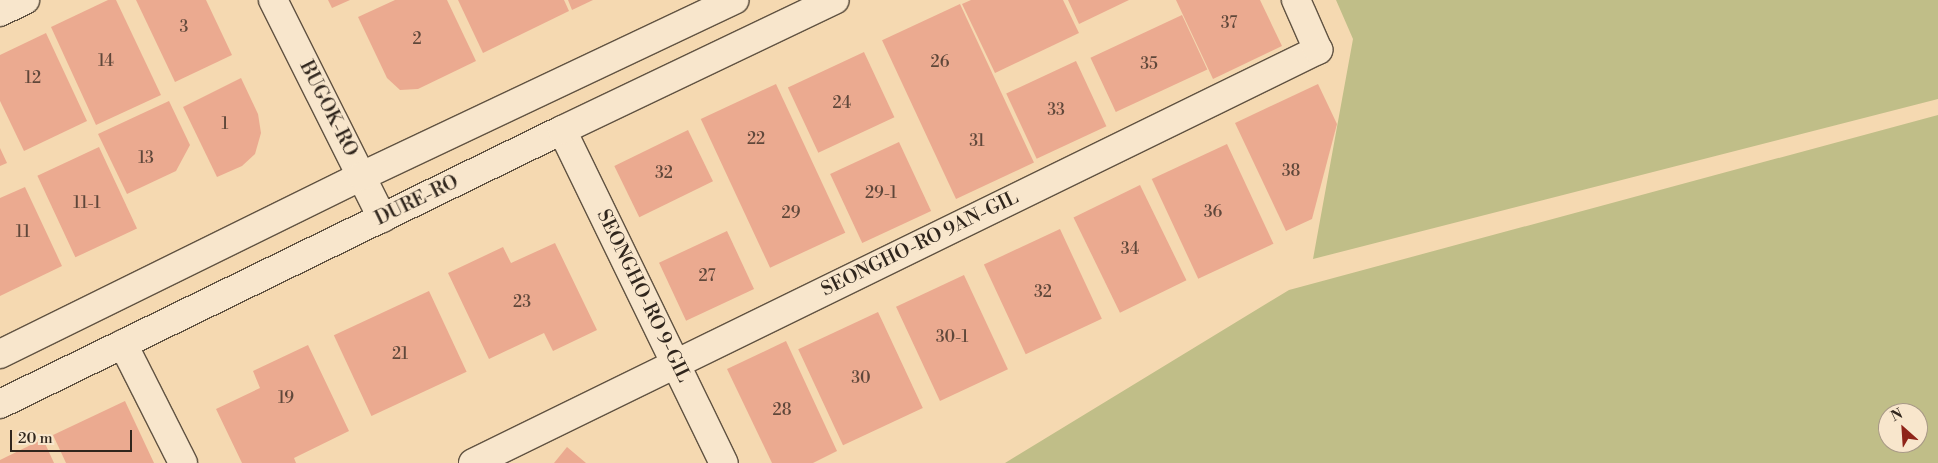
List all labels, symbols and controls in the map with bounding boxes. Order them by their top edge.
house number: 37 [1221,13,1237,33]
house number: 3 [180,17,188,37]
house number: 2 [412,29,422,49]
house number: 14 [98,51,114,71]
house number: 26 [931,52,949,72]
house number: 35 [1140,54,1158,74]
street label: BUGOK-RO [294,57,362,161]
house number: 12 [25,68,41,88]
house number: 24 [833,93,851,113]
house number: 33 [1047,100,1065,120]
house number: 1 [222,114,228,134]
house number: 22 [747,129,765,149]
house number: 31 [969,131,985,151]
house number: 13 [138,148,154,168]
house number: 38 [1282,161,1300,181]
house number: 32 [655,163,673,183]
street label: DURE-RO [372,171,462,231]
house number: 29-1 [865,183,897,203]
street label: SEONGHO-RO 9AN-GIL [818,186,1022,302]
house number: 11-1 [73,193,101,213]
house number: 36 [1204,202,1222,222]
house number: 29 [782,203,800,223]
street label: SEONGHO-RO 9-GIL [591,206,695,386]
house number: 11 [16,222,30,242]
house number: 34 [1121,239,1139,259]
house number: 27 [698,266,716,286]
house number: 32 [1034,282,1052,302]
house number: 23 [513,292,531,312]
house number: 30-1 [936,327,968,347]
house number: 21 [392,344,408,364]
house number: 30 [851,368,871,388]
house number: 19 [278,388,294,408]
house number: 28 [773,400,791,420]
north arrow [1878,403,1928,453]
text: N [1888,405,1906,426]
scale bar [12,420,135,452]
text: 20 m [18,429,53,448]

